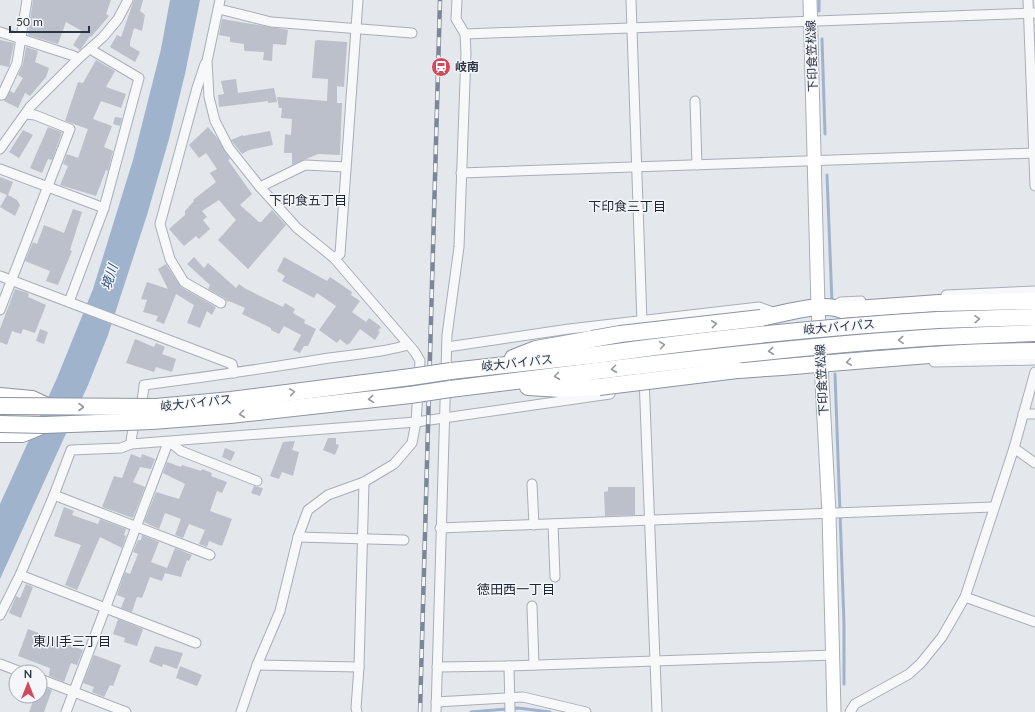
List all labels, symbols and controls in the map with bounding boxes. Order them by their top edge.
scale bar [10,8,89,34]
text: 50 m [16,14,43,29]
street label: 下印食笠松線 [803,20,820,92]
station icon: 岐南 [430,56,452,78]
place label: 岐南 [455,59,479,74]
district label: 下印食五丁目 [269,192,347,208]
district label: 下印食三丁目 [588,198,666,214]
water label: 境川 [98,260,121,292]
one-way arrow [974,315,980,323]
street label: 岐大バイパス [803,316,875,337]
one-way arrow [711,319,717,328]
one-way arrow [898,335,904,344]
one-way arrow [658,341,665,350]
street label: 下印食笠松線 [812,344,831,416]
one-way arrow [768,346,774,355]
street label: 岐大バイパス [480,351,553,374]
one-way arrow [846,357,852,366]
one-way arrow [611,364,618,373]
one-way arrow [554,371,560,380]
one-way arrow [289,387,295,396]
street label: 岐大バイパス [159,391,232,414]
one-way arrow [368,394,374,403]
one-way arrow [78,403,84,411]
one-way arrow [239,409,245,418]
district label: 徳田西一丁目 [477,581,555,597]
district label: 東川手三丁目 [33,633,111,649]
north arrow [8,664,48,704]
text: N [24,667,32,680]

